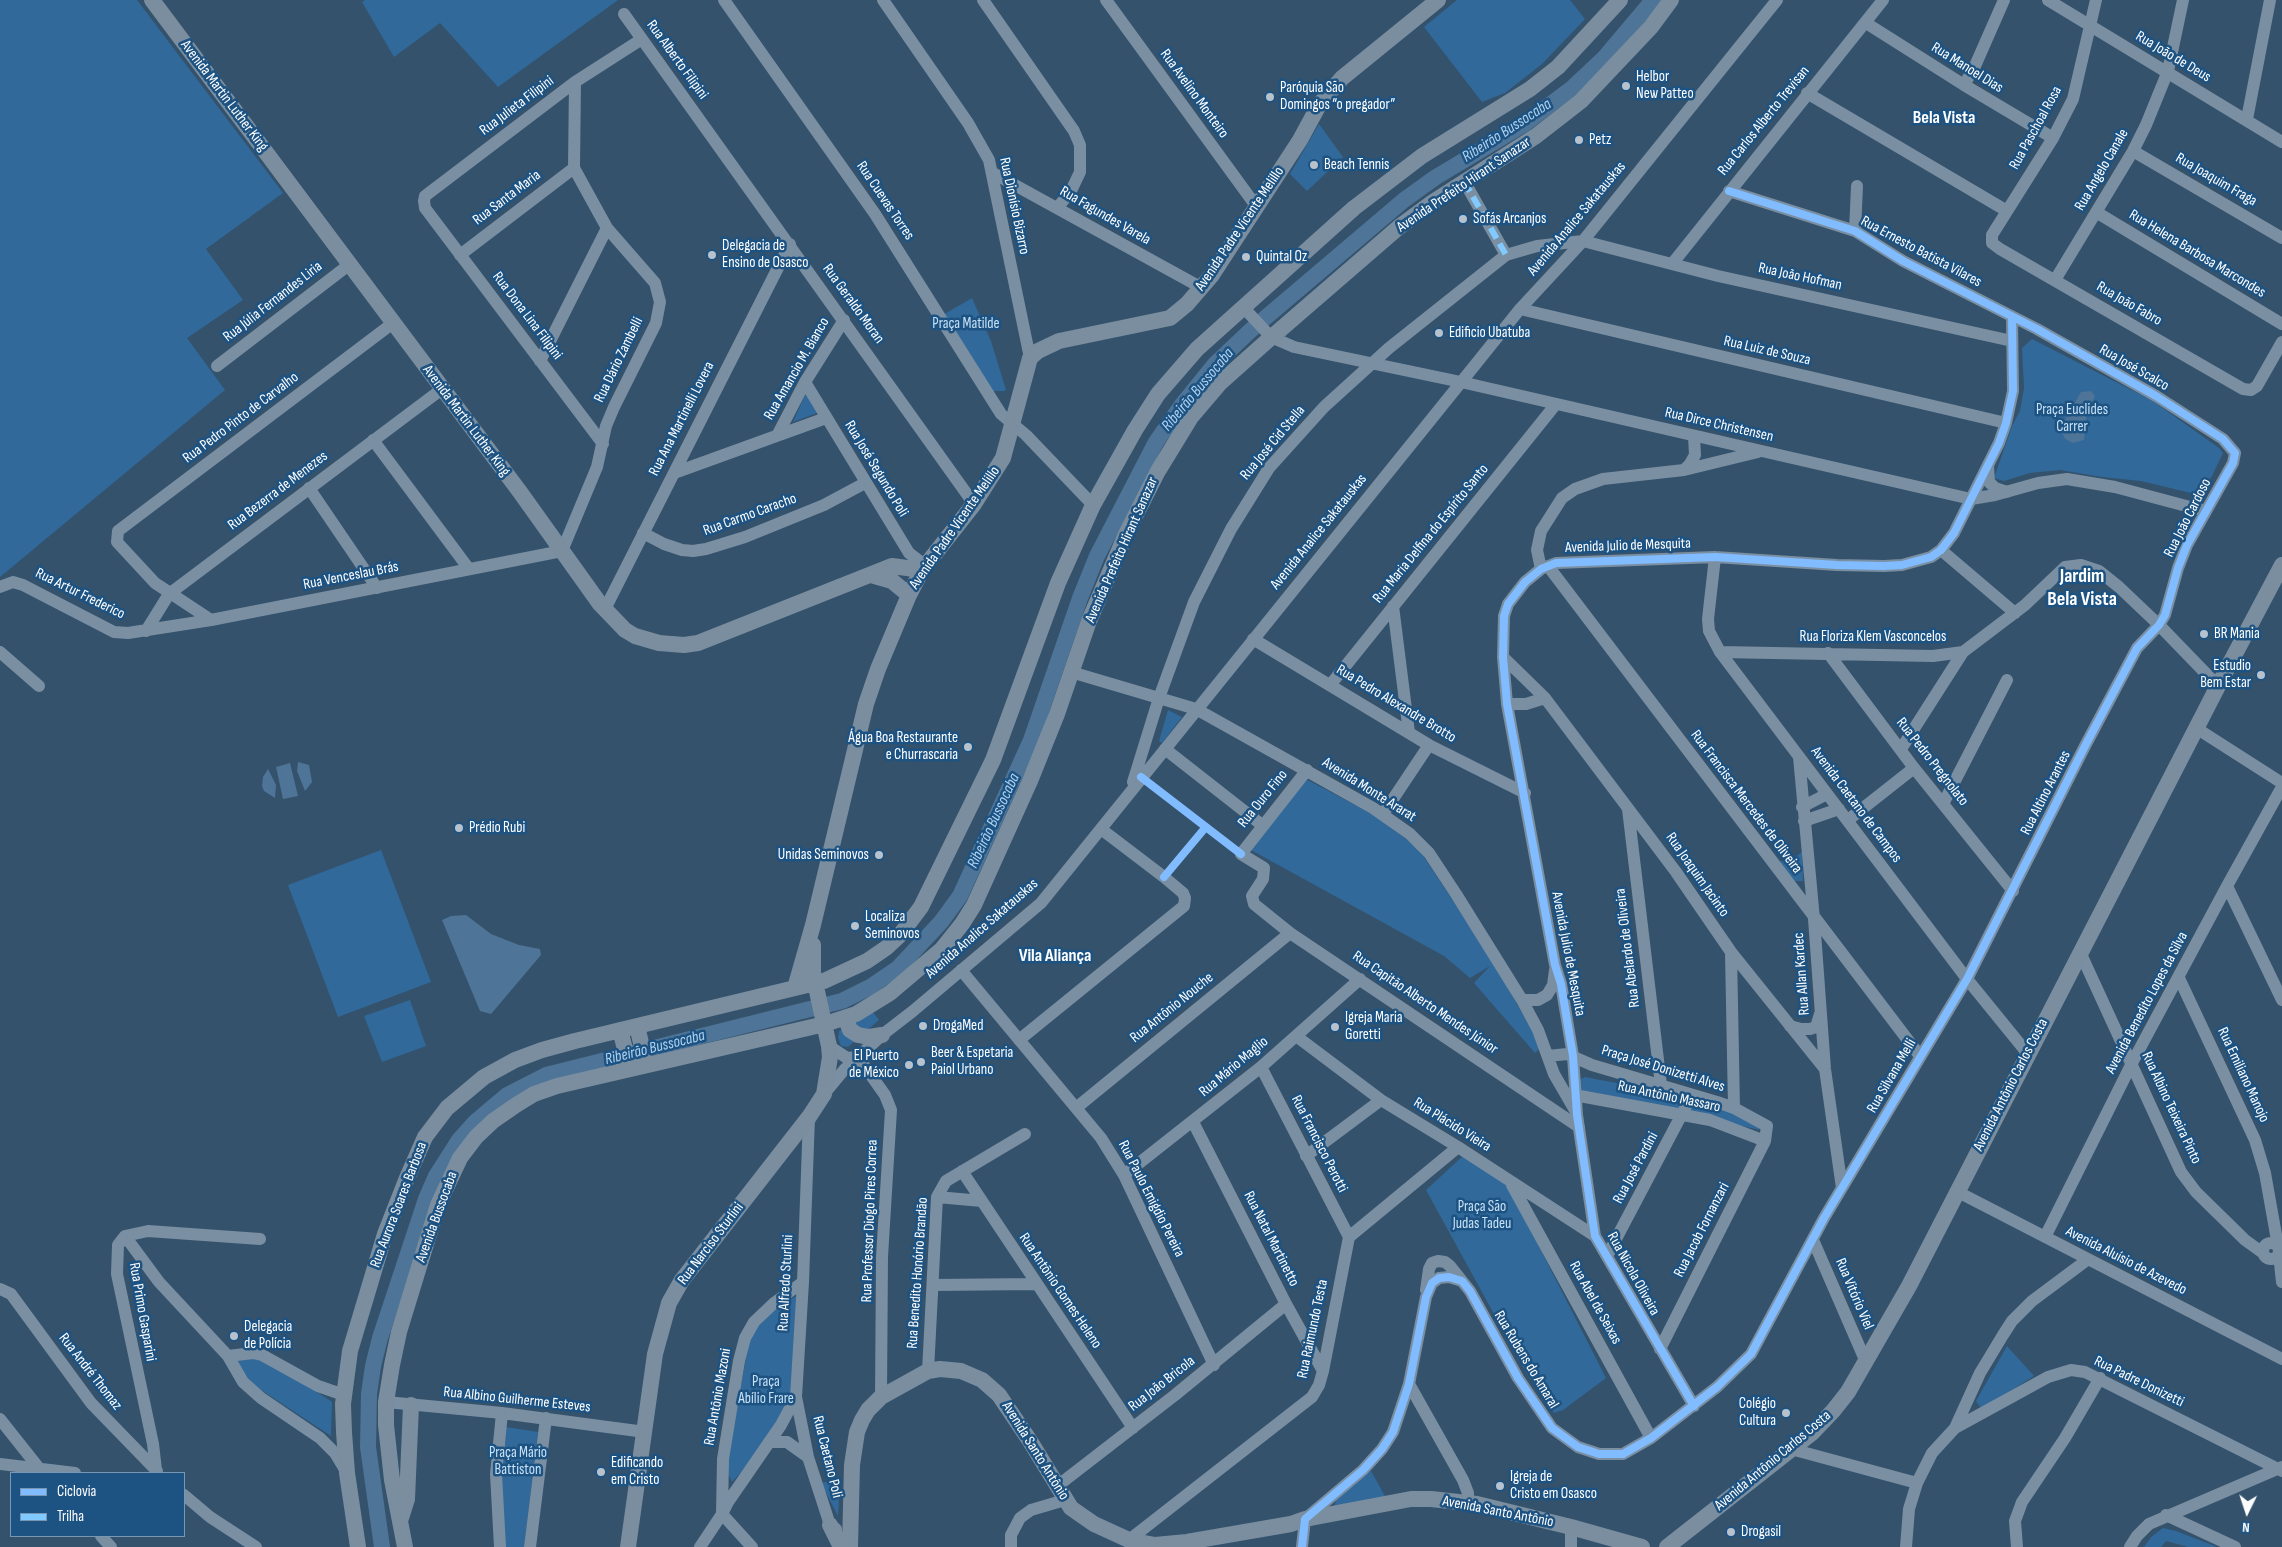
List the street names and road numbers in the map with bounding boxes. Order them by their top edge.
street label: Rua Alberto Filipini [642,17,712,103]
street label: Rua João de Deus [2132,27,2214,87]
street label: Avenida Martin Luther King [176,37,272,155]
street label: Rua Manoel Dias [1928,39,2006,97]
street label: Rua Avelino Monteiro [1156,46,1232,142]
street label: Rua Carlos Alberto Trevisan [1714,63,1814,179]
street label: Rua Julieta Filipini [476,72,558,140]
street label: Rua Paschoal Rosa [2006,83,2066,173]
street label: Rua Angelo Canale [2071,126,2133,214]
street label: Avenida Prefeito Hirant Sanazar [1394,134,1534,236]
street label: Rua Joaquim Fraga [2172,150,2260,210]
street label: Rua Dionísio Bizarro [995,156,1033,256]
street label: Rua Cuevas Torres [852,158,918,244]
street label: Avenida Analice Sakatauskas [1524,158,1630,280]
street label: Avenida Padre Vicente Melillo [1192,164,1288,294]
street label: Rua Santa Maria [470,167,544,229]
street label: Rua Fagundes Varela [1056,183,1154,249]
street label: Rua Helena Barbosa Marcondes [2125,206,2269,302]
street label: Rua Ernesto Batista Vilares [1858,213,1984,291]
street label: Rua Júlia Fernandes Liria [220,258,326,346]
street label: Rua João Hofman [1757,259,1843,295]
street label: Rua Geraldo Moran [818,261,888,347]
street label: Rua Dona Lina Filipini [488,269,566,363]
street label: Rua João Fabro [2093,278,2165,330]
street label: Rua Dário Zambelli [591,314,647,406]
street label: Rua Amancio M. Bianco [760,315,834,423]
street label: Rua Luiz de Souza [1722,332,1812,370]
street label: Rua José Scalco [2096,341,2172,395]
street label: Rua Ana Martinelli Lovera [645,359,719,479]
street label: Avenida Martin Luther King [418,362,514,480]
street label: Rua Pedro Pinto de Carvalho [180,369,302,467]
street label: Rua José Cid Stella [1237,402,1309,484]
street label: Rua Dirce Christensen [1663,404,1775,446]
street label: Rua José Segundo Poli [840,418,912,520]
street label: Rua Bezerra de Menezes [224,448,332,534]
street label: Rua Maria Delfina do Espírito Santo [1369,461,1493,607]
street label: Avenida Padre Vicente Melillo [906,463,1004,593]
street label: Avenida Analice Sakatauskas [1267,471,1371,593]
street label: Avenida Prefeito Hirant Sanazar [1082,474,1162,626]
street label: Rua João Cardoso [2160,476,2216,560]
street label: Rua Carmo Caracho [701,490,799,540]
street label: Avenida Julio de Mesquita [1565,535,1691,557]
street label: Rua Venceslau Brás [302,558,400,594]
street label: Rua Artur Frederico [32,565,128,623]
street label: Rua Floriza Klem Vasconcelos [1800,628,1946,646]
street label: Rua Pedro Alexandre Brotto [1333,661,1459,747]
street label: Rua Pedro Pregnolato [1892,714,1972,810]
street label: Rua Francisca Mercedes de Oliveira [1686,727,1806,877]
street label: Avenida Caetano de Campos [1807,743,1905,867]
street label: Rua Altino Arantes [2017,748,2075,838]
street label: Avenida Monte Ararat [1319,754,1419,826]
street label: Rua Ouro Fino [1234,767,1292,831]
street label: Rua Joaquim Jacinto [1661,829,1733,921]
street label: Avenida Analice Sakatauskas [922,875,1042,983]
street label: Rua Abelardo de Oliveira [1612,887,1644,1009]
street label: Avenida Julio de Mesquita [1547,890,1589,1018]
street label: Avenida Benedito Lopes da Silva [2102,929,2192,1077]
street label: Rua Allan Kardec [1790,932,1814,1016]
street label: Rua Capitão Alberto Mendes Júnior [1349,948,1501,1058]
street label: Rua Antônio Nouche [1127,969,1217,1047]
street label: Avenida Antônio Carlos Costa [1970,1016,2052,1154]
street label: Rua Emiliano Manojo [2213,1025,2273,1125]
street label: Rua Mário Maglio [1196,1033,1272,1101]
street label: Rua Silvana Melli [1863,1036,1921,1116]
street label: Praça José Donizetti Alves [1599,1042,1727,1096]
street label: Rua Albino Teixeira Pinto [2137,1049,2205,1167]
street label: Rua Antônio Massaro [1616,1077,1722,1117]
street label: Rua Francisco Perotti [1287,1092,1351,1196]
street label: Rua Plácido Vieira [1410,1094,1494,1156]
street label: Rua José Pardini [1610,1129,1662,1207]
street label: Rua Paulo Emigdio Pereira [1114,1138,1188,1260]
street label: Rua Professor Diogo Pires Correa [858,1139,882,1303]
street label: Rua Aurora Soares Barbosa [367,1140,431,1270]
street label: Avenida Bussocaba [412,1169,462,1265]
street label: Rua Jacob Fornanzari [1670,1180,1734,1280]
street label: Rua Natal Martinetto [1239,1188,1303,1290]
street label: Rua Benedito Honório Brandão [904,1197,932,1349]
street label: Rua Narciso Sturlini [674,1199,748,1289]
street label: Avenida Aluísio de Azevedo [2063,1223,2189,1299]
street label: Rua Nicola Oliveira [1603,1229,1663,1319]
street label: Rua Antônio Gomes Heleno [1015,1230,1105,1352]
street label: Rua Alfredo Sturlini [774,1234,798,1332]
street label: Rua Vitório Viel [1831,1256,1877,1332]
street label: Rua Abel de Seixas [1565,1258,1625,1348]
street label: Rua Primo Gasparini [124,1261,160,1363]
street label: Rua Raimundo Testa [1294,1278,1332,1380]
street label: Rua Rubens do Amaral [1490,1308,1562,1412]
street label: Rua André Thomaz [54,1330,126,1414]
street label: Rua Antônio Mazoni [701,1347,735,1447]
street label: Rua João Bricola [1125,1352,1199,1416]
street label: Rua Padre Donizetti [2091,1352,2187,1412]
street label: Rua Albino Guilherme Esteves [442,1383,592,1417]
street label: Avenida Santo Antônio [998,1398,1072,1504]
street label: Avenida Antônio Carlos Costa [1711,1407,1835,1515]
street label: Rua Caetano Poli [808,1414,846,1500]
street label: Avenida Santo Antônio [1441,1492,1555,1532]

